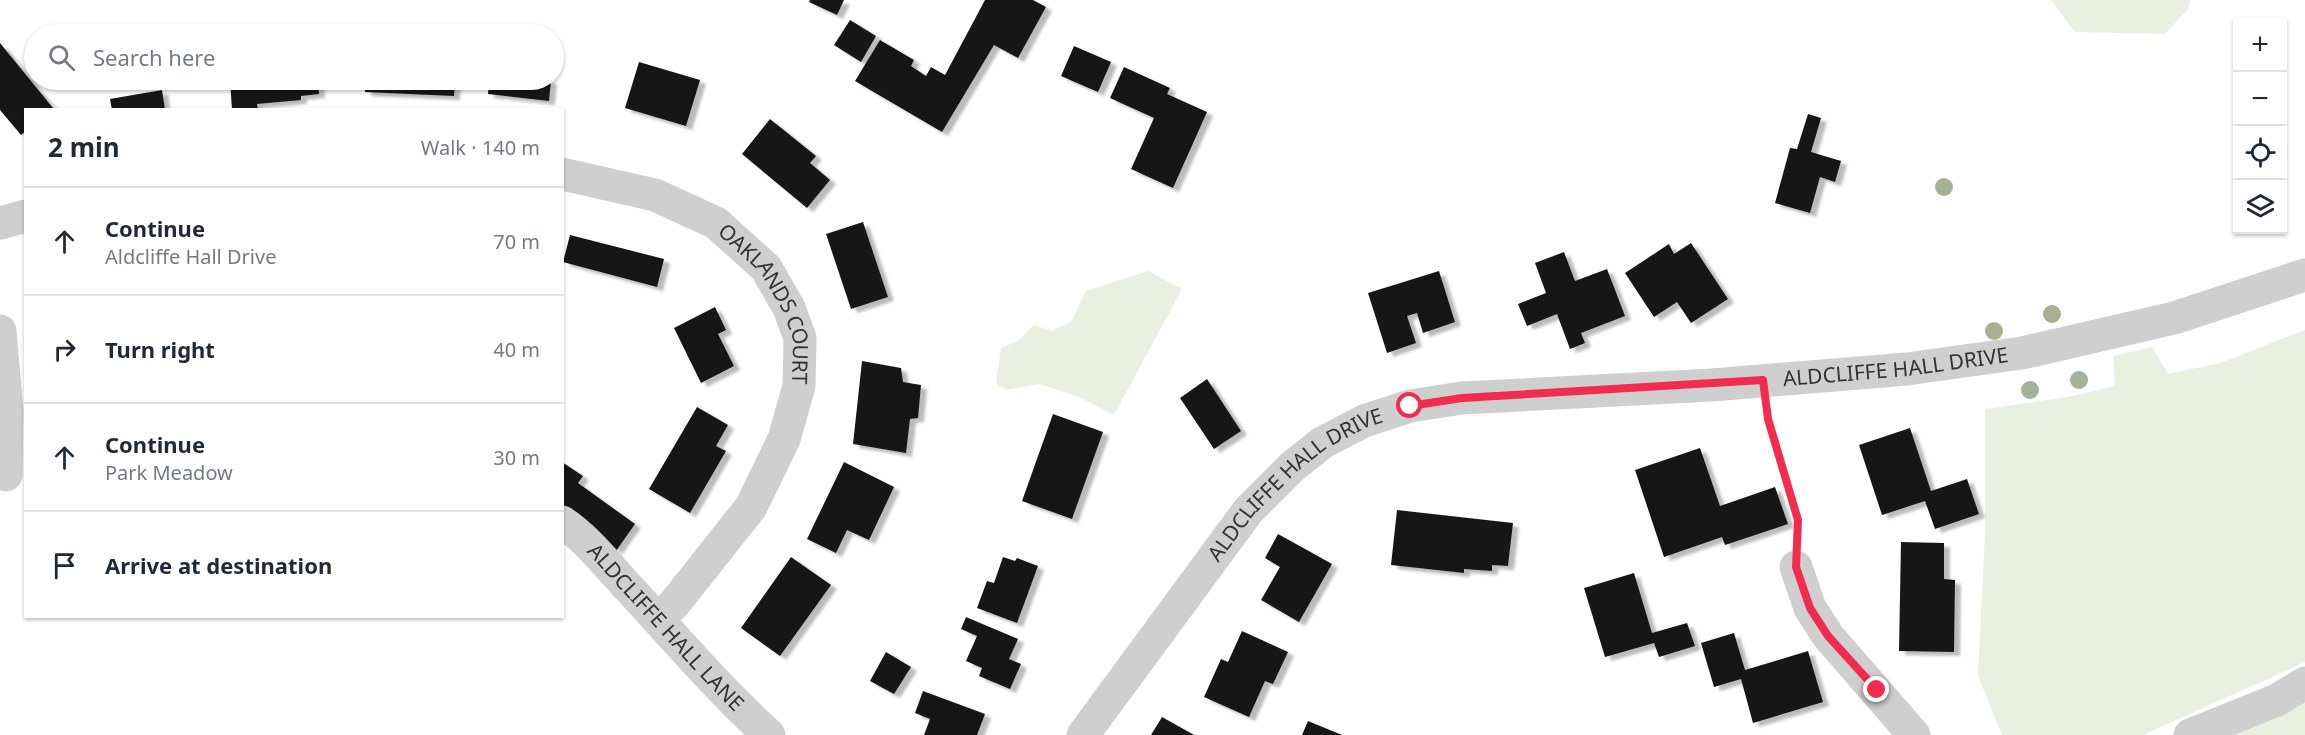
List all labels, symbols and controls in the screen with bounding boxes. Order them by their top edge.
map controls [2233,18,2287,234]
button: + [2233,18,2287,72]
search box [24,24,564,90]
icon: search [45,41,78,74]
text: Search here [93,42,215,72]
button: − [2233,72,2287,126]
button: locate [2233,126,2287,180]
text: 2 min [48,129,120,165]
text: Walk · 140 m [421,134,540,161]
button: layers [2233,180,2287,234]
text: Continue [105,213,205,243]
street label: OAKLANDS COURT [713,217,816,385]
icon: ahead [48,225,81,258]
text: 70 m [493,228,540,255]
text: Aldcliffe Hall Drive [105,243,276,270]
icon: right [48,333,81,366]
text: Turn right [105,334,215,364]
text: 40 m [493,336,540,363]
street label: ALDCLIFFE HALL DRIVE [1782,340,2010,392]
route start [1396,392,1422,418]
street label: ALDCLIFFE HALL DRIVE [1201,401,1386,567]
text: Continue [105,429,205,459]
icon: ahead [48,441,81,474]
text: 30 m [493,444,540,471]
text: Park Meadow [105,459,233,486]
street label: ALDCLIFFE HALL LANE [582,537,751,717]
icon: arrive [48,549,81,582]
text: Arrive at destination [105,550,332,580]
route end [1863,676,1889,702]

